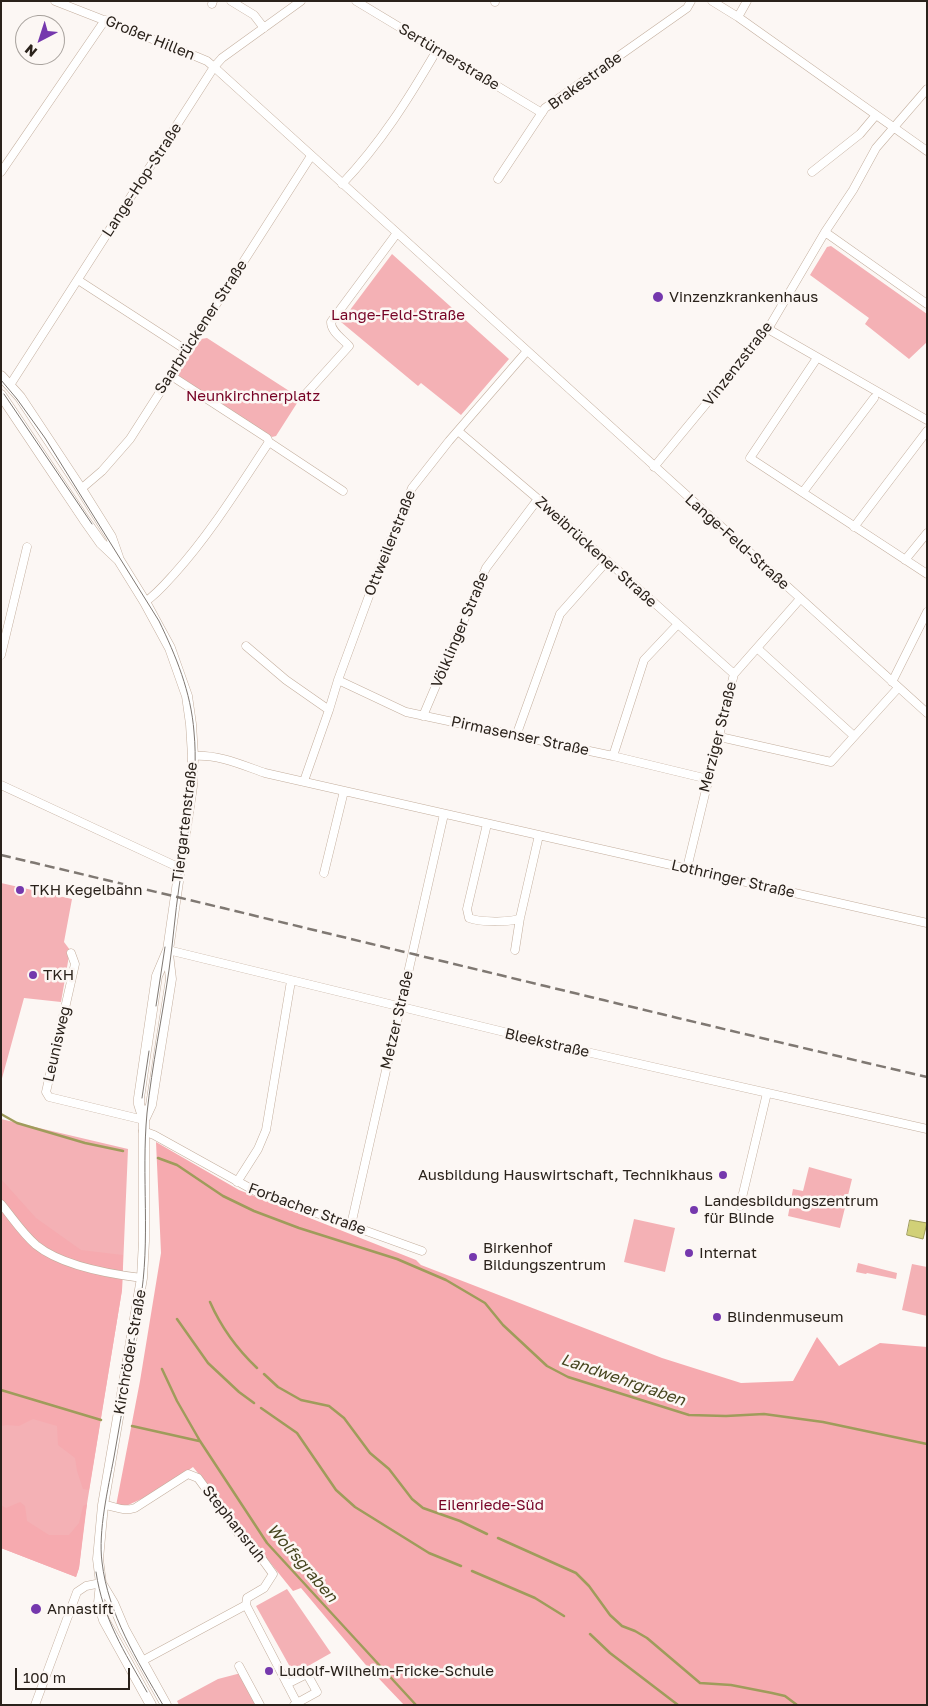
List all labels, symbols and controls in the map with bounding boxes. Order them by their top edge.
street label: Großer Hillen [103,12,197,64]
north arrow [15,15,65,65]
street label: Sertürnerstraße [395,20,503,94]
text: N [21,41,40,61]
street label: Brakestraße [545,48,625,114]
street label: Lange-Hop-Straße [98,120,186,240]
street label: Saarbrückener Straße [151,257,251,397]
place label: Vinzenzkrankenhaus [669,288,818,306]
marker: Vinzenzkrankenhaus [651,290,665,304]
park label: Lange-Feld-Straße [331,306,465,324]
street label: Vinzenzstraße [699,318,777,410]
park label: Neunkirchnerplatz [186,387,320,405]
street label: Ottweilerstraße [361,487,419,599]
street label: Lange-Feld-Straße [681,490,793,594]
street label: Zweibrückener Straße [532,493,660,611]
street label: Völklinger Straße [428,569,492,691]
street label: Merziger Straße [696,680,740,794]
street label: Pirmasenser Straße [449,713,591,759]
street label: Tiergartenstraße [169,761,201,883]
street label: Lothringer Straße [670,856,796,902]
place label: TKH Kegelbahn [30,881,142,899]
marker: TKH Kegelbahn [14,884,26,896]
place label: TKH [43,966,74,984]
marker: TKH [27,969,39,981]
street label: Metzer Straße [377,969,417,1071]
street label: Leunisweg [40,1004,74,1084]
street label: Bleekstraße [503,1025,591,1061]
place label: Ausbildung Hauswirtschaft, Technikhaus [418,1166,713,1184]
marker: Ausbildung Hauswirtschaft, Technikhaus [717,1169,729,1181]
street label: Forbacher Straße [246,1179,368,1239]
place label: Landesbildungszentrum für Blinde [704,1192,878,1227]
marker: Landesbildungszentrum für Blinde [688,1204,700,1216]
place label: Birkenhof Bildungszentrum [483,1239,606,1274]
place label: Internat [699,1244,757,1262]
marker: Internat [683,1247,695,1259]
marker: Birkenhof Bildungszentrum [467,1251,479,1263]
street label: Kirchröder Straße [110,1288,150,1416]
place label: Blindenmuseum [727,1308,844,1326]
marker: Blindenmuseum [711,1311,723,1323]
water label: Landwehrgraben [558,1350,688,1410]
street label: Stephansruh [199,1482,269,1566]
park label: Eilenriede-Süd [438,1496,544,1514]
water label: Wolfsgraben [263,1520,341,1606]
place label: Annastift [47,1600,114,1618]
marker: Annastift [29,1602,43,1616]
scale bar [18,1658,132,1690]
place label: Ludolf-Wilhelm-Fricke-Schule [279,1662,494,1680]
marker: Ludolf-Wilhelm-Fricke-Schule [263,1665,275,1677]
text: 100 m [23,1668,66,1686]

